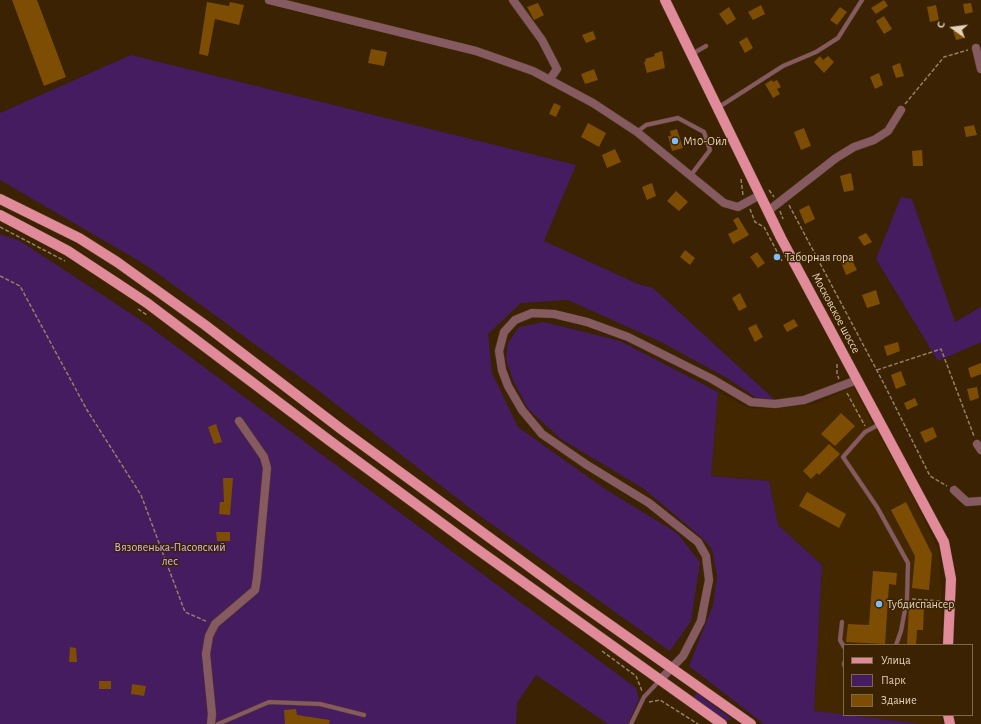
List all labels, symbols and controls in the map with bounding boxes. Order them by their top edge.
north arrow [933,8,973,48]
text: С [935,21,947,29]
place label: М10-Ойл [683,134,727,148]
marker: М10-Ойл [670,136,680,146]
place label: Таборная гора [785,250,854,264]
marker: Таборная гора [772,252,782,262]
street label: Московское шоссе [809,270,863,356]
park label: Вязовенька-Пасовский лес [114,540,226,568]
place label: Тубдиспансер [887,597,954,611]
marker: Тубдиспансер [874,599,884,609]
legend [843,644,973,716]
text: Улица [881,654,911,666]
text: Парк [881,674,906,686]
text: Здание [881,694,917,706]

